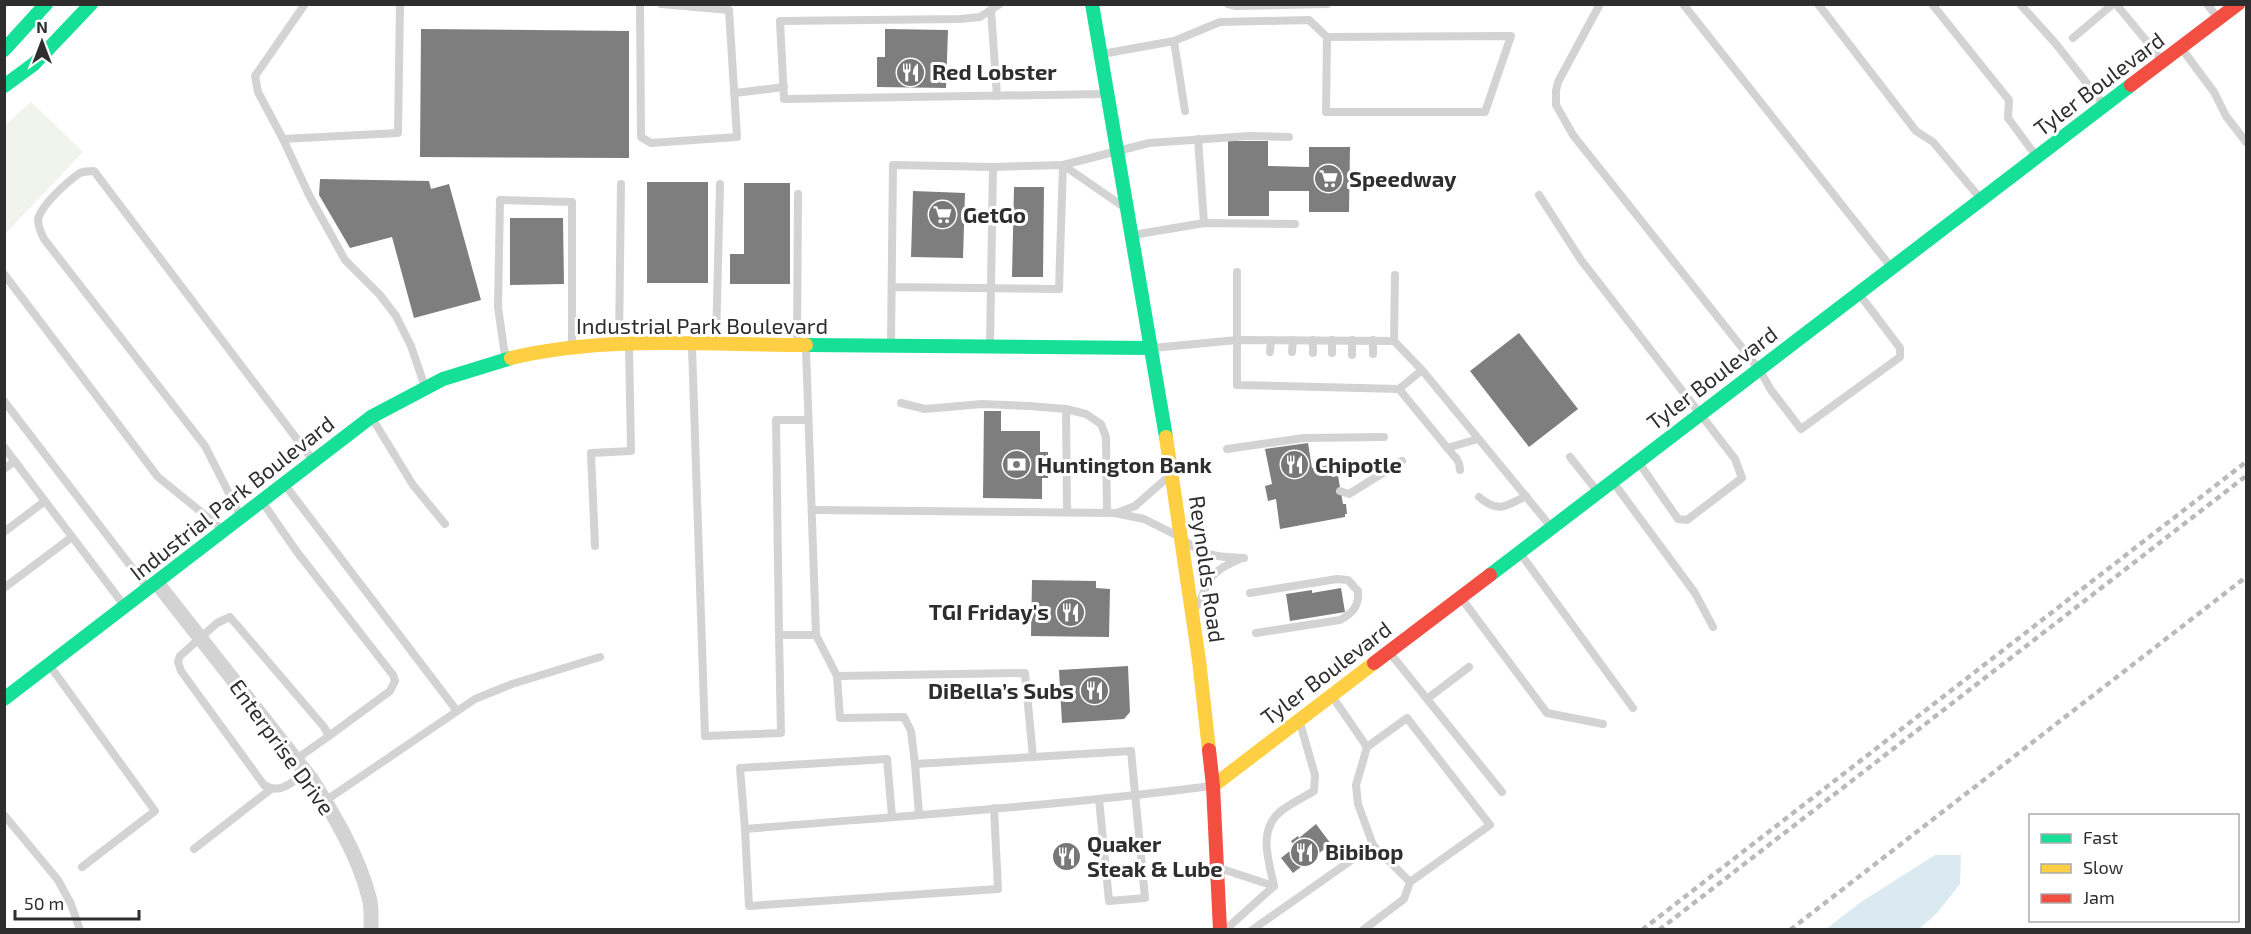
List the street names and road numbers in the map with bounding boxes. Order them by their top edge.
street label: Tyler Boulevard [2028,26,2169,141]
street label: Industrial Park Boulevard [576,312,828,338]
street label: Tyler Boulevard [1641,320,1782,435]
street label: Industrial Park Boulevard [124,409,339,585]
street label: Reynolds Road [1185,494,1231,644]
street label: Tyler Boulevard [1255,615,1396,730]
street label: Enterprise Drive [225,674,341,819]

